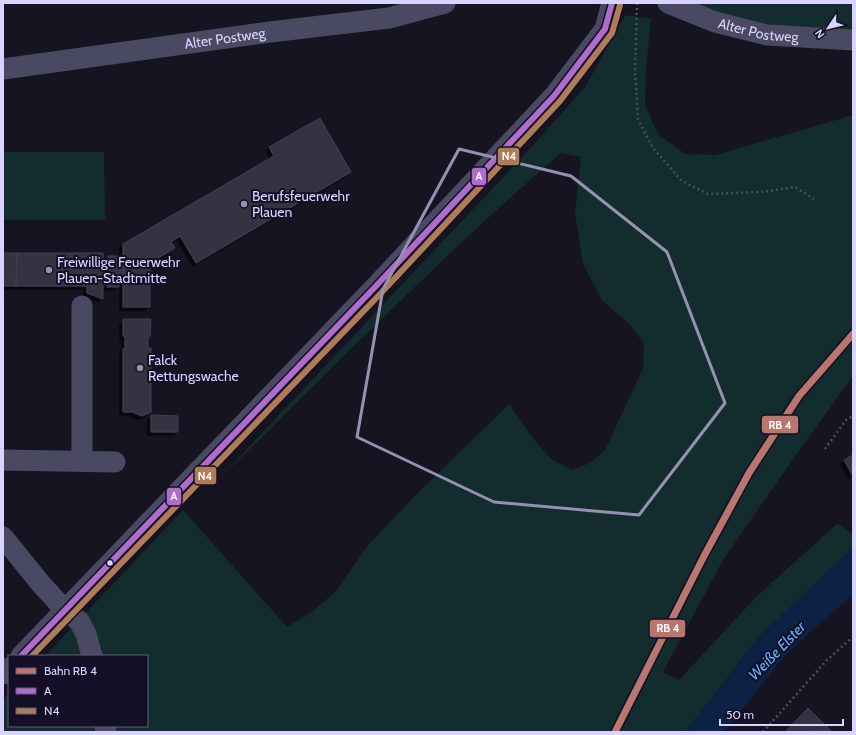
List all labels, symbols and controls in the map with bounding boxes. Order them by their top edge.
north arrow [808,8,848,48]
street label: Alter Postweg [716,14,800,46]
street label: Alter Postweg [183,24,267,53]
text: N [812,27,828,41]
line badge: N4 [497,147,520,166]
text: N4 [502,149,516,163]
line badge: A [471,167,487,186]
text: A [476,169,483,183]
place label: Berufsfeuerwehr Plauen [252,187,350,221]
marker: Berufsfeuerwehr Plauen [239,199,249,209]
place label: Freiwillige Feuerwehr Plauen-Stadtmitte [57,253,181,287]
marker: Freiwillige Feuerwehr Plauen-Stadtmitte [44,265,54,275]
place label: Falck Rettungswache [148,351,239,385]
marker: Falck Rettungswache [135,363,145,373]
line badge: RB 4 [761,415,799,434]
text: RB 4 [768,418,792,432]
line badge: N4 [194,466,217,485]
text: N4 [198,469,212,483]
line badge: A [166,487,182,506]
text: A [171,489,178,503]
unlabelled marker [105,558,115,568]
water label: Weiße Elster [745,617,810,684]
line badge: RB 4 [649,619,686,638]
text: RB 4 [656,621,680,635]
legend [8,655,148,727]
text: Bahn RB 4 [44,663,97,678]
text: A [44,683,52,698]
scale bar [720,701,843,727]
text: N4 [44,703,59,718]
text: 50 m [726,707,754,722]

